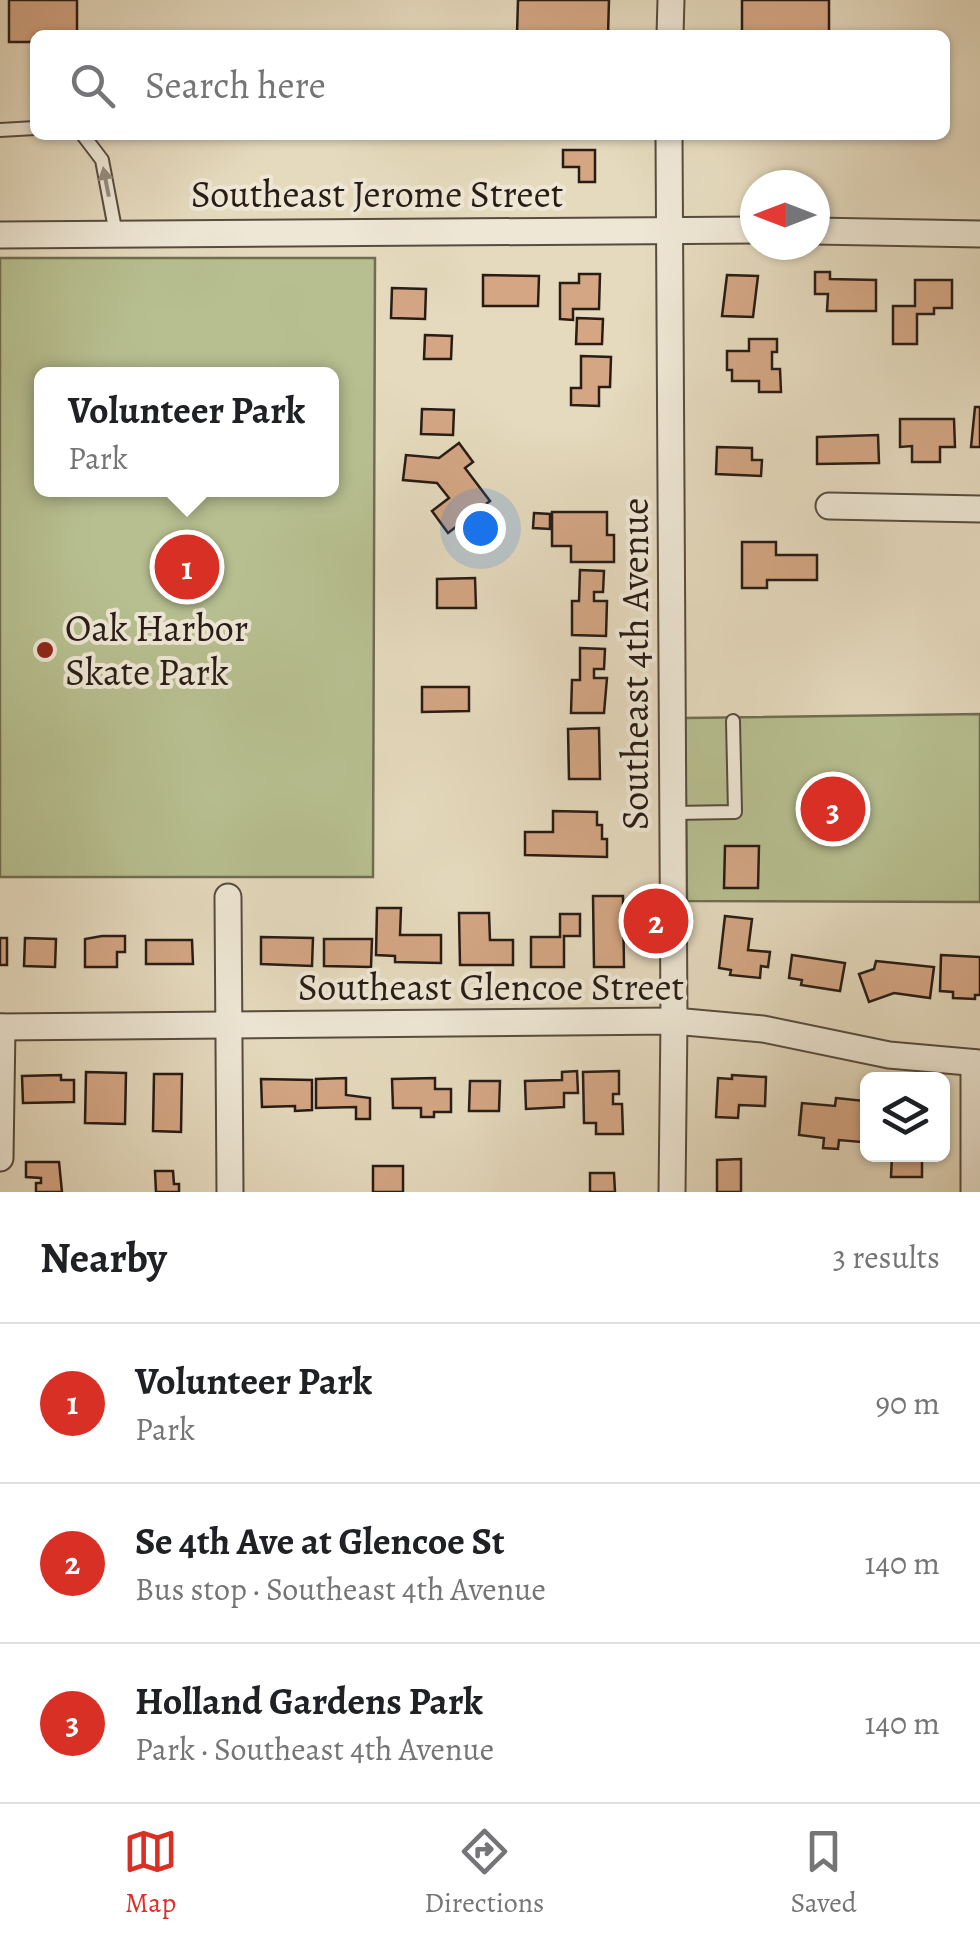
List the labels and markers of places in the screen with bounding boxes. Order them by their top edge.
pin: 1 [154,530,220,604]
place label: Oak Harbor Skate Park [65,602,248,698]
marker: Oak Harbor Skate Park [34,639,56,661]
pin: 3 [800,772,866,846]
pin: 2 [624,884,688,958]

